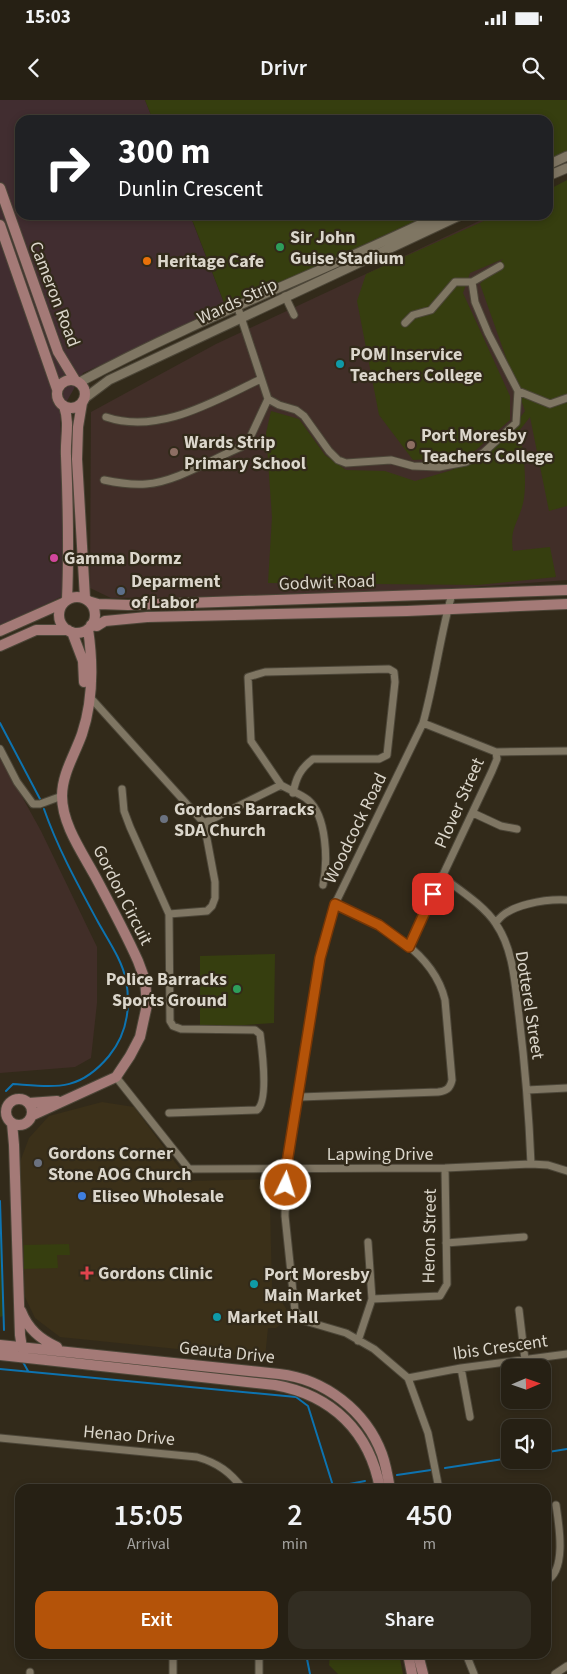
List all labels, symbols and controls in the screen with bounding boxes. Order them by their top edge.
text: 15:03 [25,4,71,31]
text: Drivr [260,52,307,84]
icon: back [20,54,48,82]
icon: search [519,54,547,82]
text: 300 m [118,127,210,177]
icon: right [35,135,100,200]
text: Dunlin Crescent [118,173,263,205]
place label: Sir John Guise Stadium [290,225,404,271]
street label: Cameron Road [23,238,86,351]
marker: Sir John Guise Stadium [274,241,286,253]
place label: Heritage Cafe [157,249,264,274]
marker: Heritage Cafe [141,255,153,267]
street label: Wards Strip [193,272,281,331]
place label: POM Inservice Teachers College [350,342,482,388]
marker: POM Inservice Teachers College [334,358,346,370]
place label: Port Moresby Teachers College [421,423,553,469]
place label: Wards Strip Primary School [184,430,306,476]
marker: Port Moresby Teachers College [405,439,417,451]
marker: Wards Strip Primary School [168,446,180,458]
place label: Gamma Dormz [64,546,181,571]
marker: Gamma Dormz [48,552,60,564]
street label: Godwit Road [278,568,376,597]
place label: Deparment of Labor [131,569,221,615]
marker: Deparment of Labor [115,585,127,597]
street label: Plover Street [428,754,491,852]
street label: Woodcock Road [318,769,393,888]
place label: Gordons Barracks SDA Church [174,797,315,843]
marker: Gordons Barracks SDA Church [158,813,170,825]
street label: Gordon Circuit [87,841,159,950]
pin [412,873,454,915]
icon: arrive [419,880,447,908]
street label: Dotterel Street [509,949,550,1061]
place label: Police Barracks Sports Ground [106,967,227,1013]
marker: Police Barracks Sports Ground [231,983,243,995]
place label: Gordons Corner Stone AOG Church [48,1141,191,1187]
street label: Lapwing Drive [327,1142,433,1167]
marker: Gordons Corner Stone AOG Church [32,1157,44,1169]
position arrow [259,1158,311,1210]
place label: Eliseo Wholesale [92,1184,224,1209]
street label: Heron Street [416,1188,443,1284]
marker: Eliseo Wholesale [76,1190,88,1202]
place label: Gordons Clinic [98,1261,213,1286]
place label: Port Moresby Main Market [264,1262,370,1308]
marker: Gordons Clinic [80,1266,94,1280]
marker: Port Moresby Main Market [248,1278,260,1290]
place label: Market Hall [227,1305,318,1330]
marker: Market Hall [211,1311,223,1323]
street label: Ibis Crescent [451,1328,549,1367]
street label: Geauta Drive [178,1335,276,1370]
north arrow [501,1359,551,1409]
map controls [501,1359,551,1469]
street label: Henao Drive [82,1419,176,1452]
button: sound [501,1419,551,1469]
text: 15:05 [114,1494,183,1537]
text: 2 [287,1494,303,1537]
text: 450 [406,1494,452,1537]
text: Arrival [127,1533,170,1555]
text: min [282,1533,308,1555]
text: m [423,1533,436,1555]
button: Exit [35,1591,278,1649]
button: Share [288,1591,531,1649]

